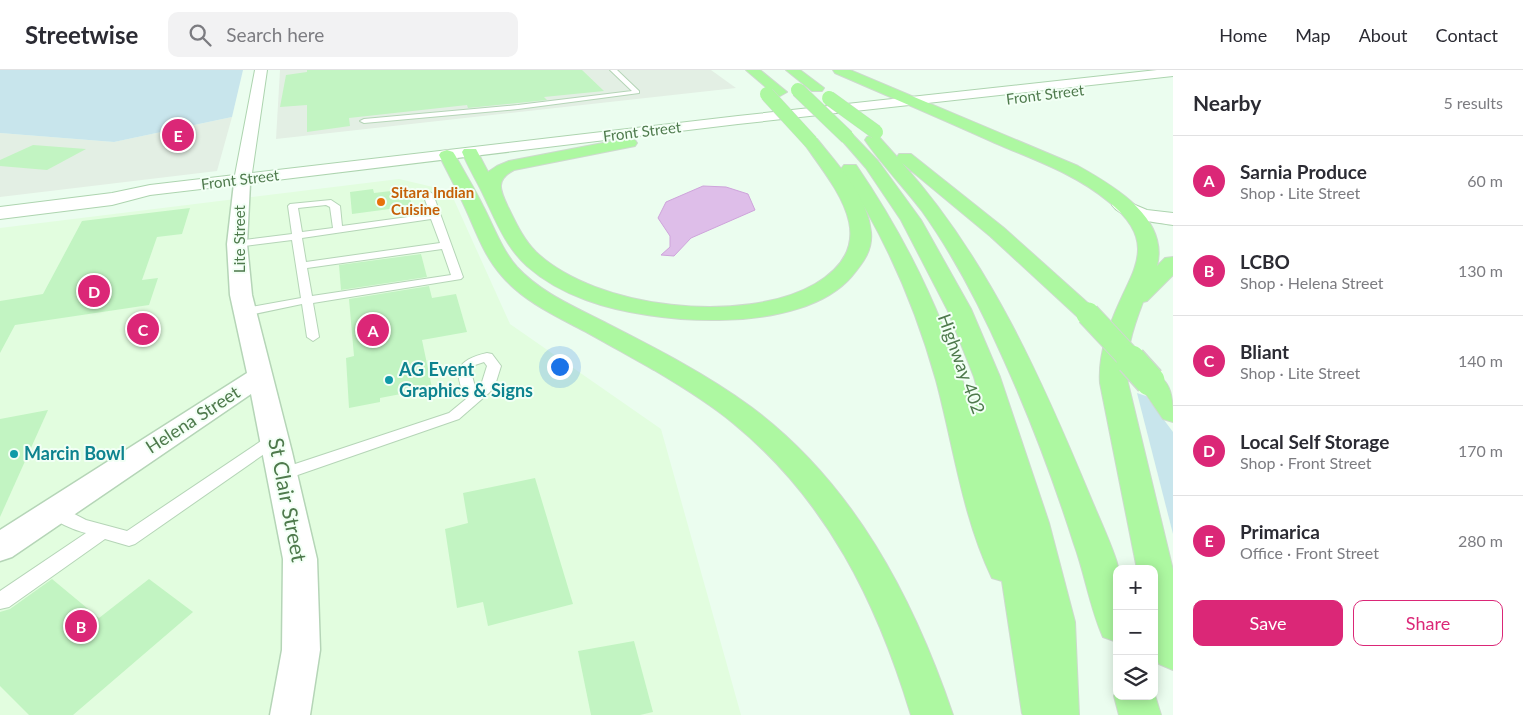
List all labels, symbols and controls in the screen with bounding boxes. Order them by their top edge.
search box [168,12,518,57]
text: Streetwise [25,20,138,49]
icon: search [186,21,214,49]
text: Search here [226,23,324,46]
text: Home [1219,24,1267,46]
text: Map [1295,24,1331,46]
text: About [1359,24,1408,46]
text: Contact [1436,24,1498,46]
street label: Front Street [1005,80,1086,108]
text: Nearby [1193,90,1261,115]
text: 5 results [1443,93,1503,112]
pin: E [162,116,194,154]
street label: Front Street [602,117,683,145]
text: Sarnia Produce [1240,160,1367,183]
street label: Front Street [200,165,281,193]
text: A [1203,171,1215,190]
text: 60 m [1467,171,1503,190]
place label: Sitara Indian Cuisine [391,183,474,218]
text: Shop · Lite Street [1240,183,1360,202]
marker: Sitara Indian Cuisine [375,196,387,208]
street label: Lite Street [230,204,248,273]
text: LCBO [1240,250,1290,273]
text: B [1204,261,1214,280]
text: 130 m [1458,261,1503,280]
pin: D [78,272,110,310]
text: Shop · Helena Street [1240,273,1384,292]
pin: C [127,310,159,348]
pin: A [357,311,389,349]
street label: Highway 402 [934,311,990,417]
text: Bliant [1240,340,1289,363]
text: C [1204,351,1214,370]
text: 140 m [1458,351,1503,370]
your location [547,354,573,380]
place label: AG Event Graphics & Signs [398,358,533,401]
text: Shop · Lite Street [1240,363,1360,382]
marker: AG Event Graphics & Signs [383,374,395,386]
street label: Helena Street [141,380,244,458]
text: Local Self Storage [1240,430,1389,453]
street label: St Clair Street [264,435,313,564]
text: D [1203,441,1215,460]
text: 170 m [1458,441,1503,460]
place label: Marcin Bowl [24,442,125,464]
marker: Marcin Bowl [8,448,20,460]
text: Shop · Front Street [1240,453,1372,472]
text: Primarica [1240,520,1320,543]
text: E [1204,531,1214,550]
text: 280 m [1458,531,1503,550]
text: Office · Front Street [1240,543,1379,562]
map controls [1113,565,1158,700]
button: + [1113,565,1158,610]
button: Save [1193,600,1343,646]
button: Share [1353,600,1503,646]
pin: B [65,607,97,645]
button: − [1113,610,1158,655]
button: layers [1113,655,1158,700]

